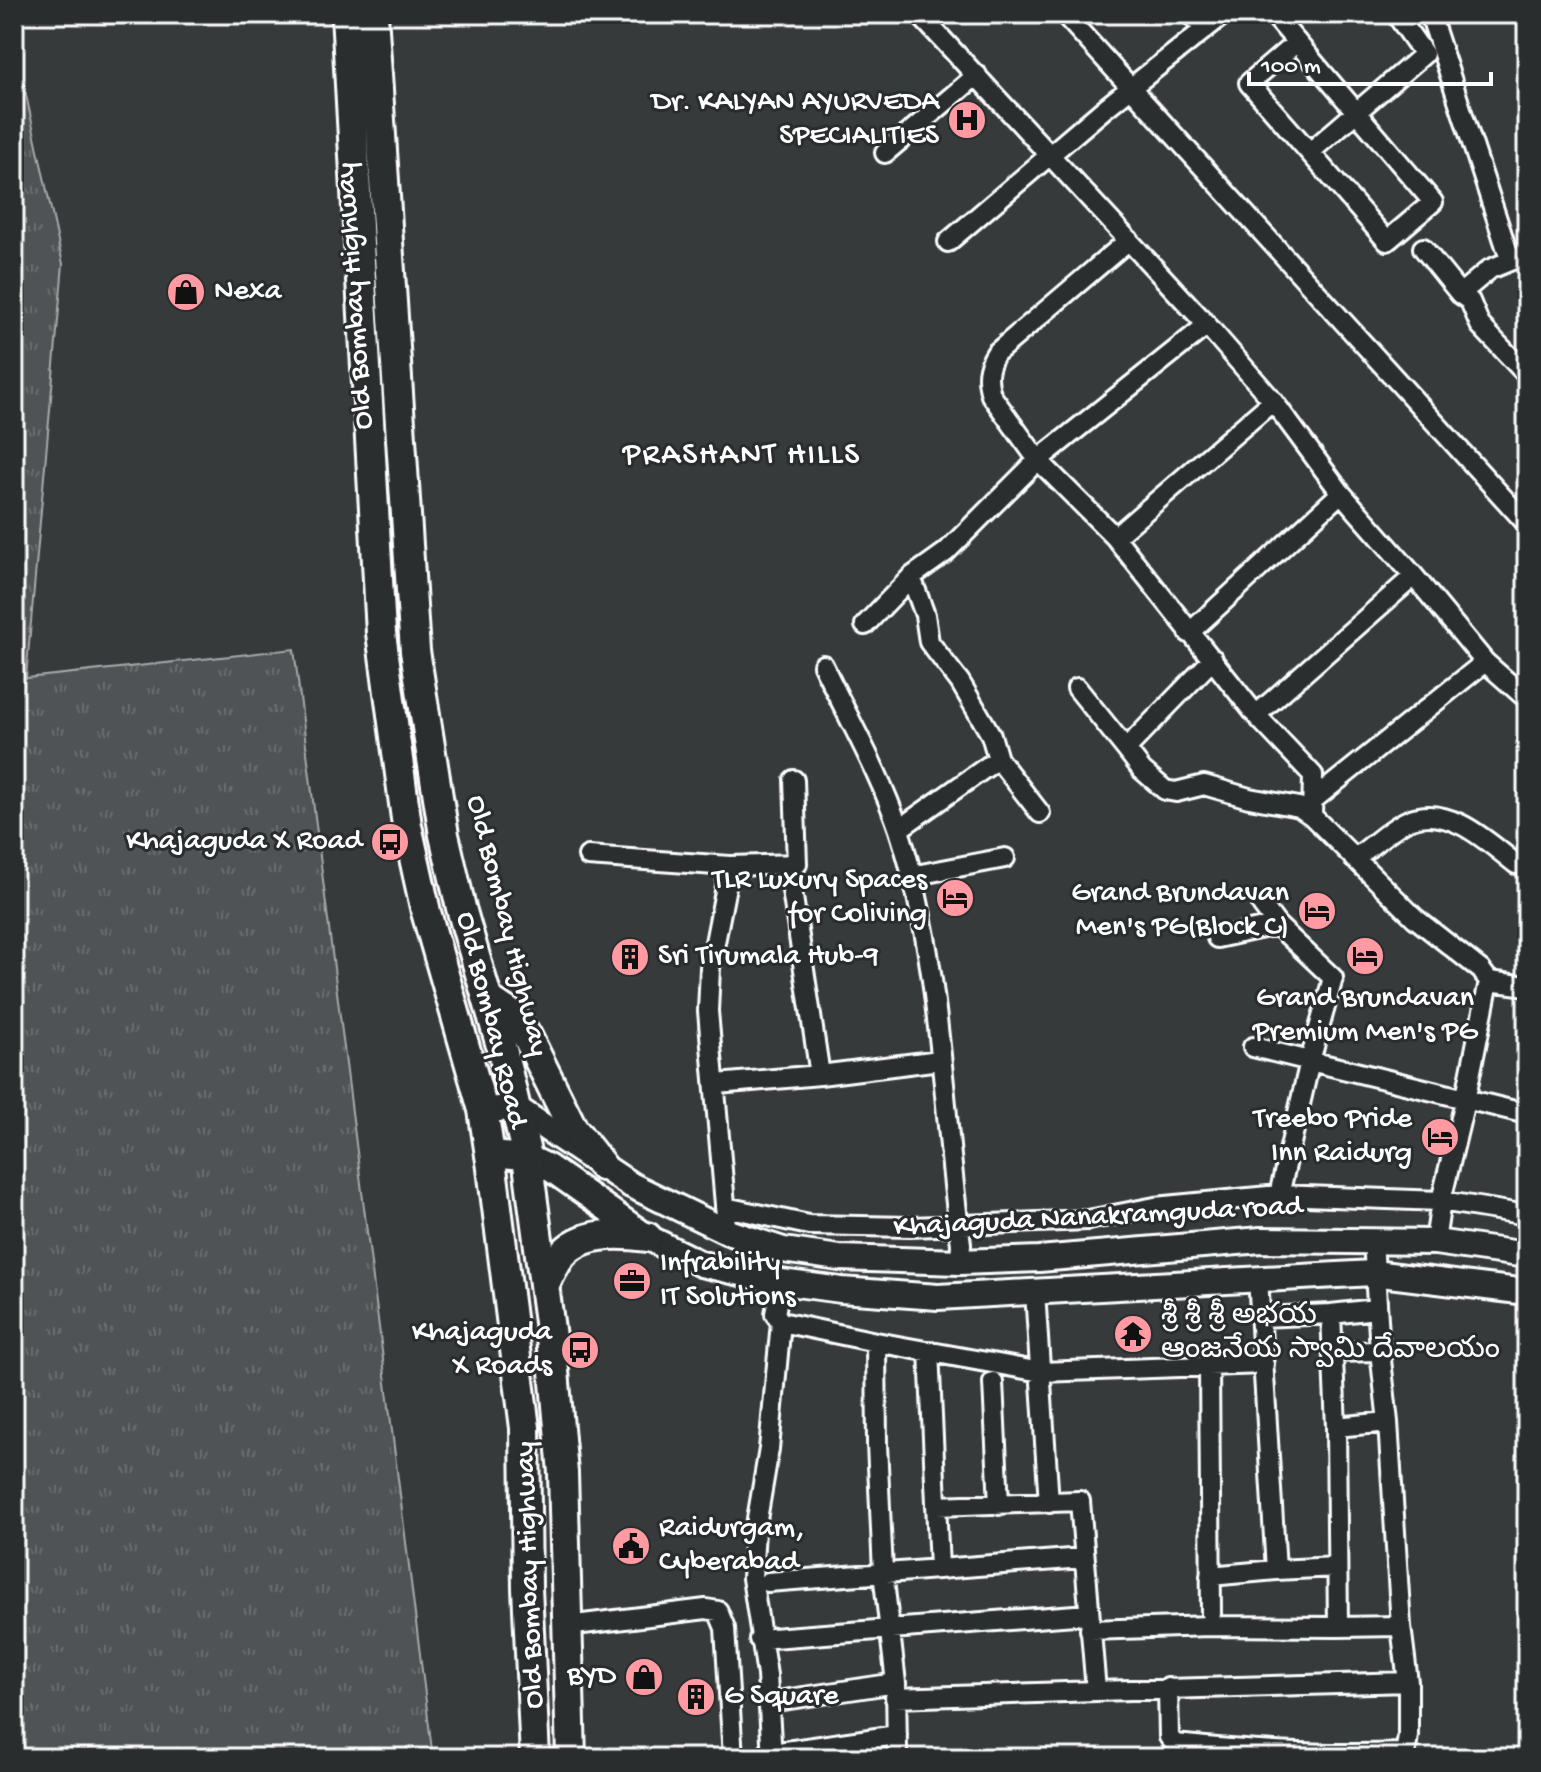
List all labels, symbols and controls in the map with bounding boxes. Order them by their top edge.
scale bar [1249,36,1491,86]
text: 100 m [1260,53,1321,82]
place label: Dr. KALYAN AYURVEDA SPECIALITIES [650,86,940,155]
hospital icon: Dr. KALYAN AYURVEDA SPECIALITIES [946,99,988,141]
street label: Old Bombay Highway [329,161,383,431]
shop icon: Nexa [165,271,207,313]
place label: Nexa [214,275,283,310]
district label: PRASHANT HILLS [622,437,861,475]
street label: Old Bombay Highway [457,792,555,1060]
bus stop icon: Khajaguda X Road [369,821,411,863]
place label: Khajaguda X Road [126,825,364,860]
place label: TLR Luxury Spaces for Coliving [710,864,928,933]
hotel icon: TLR Luxury Spaces for Coliving [934,877,976,919]
place label: Grand Brundavan Men's PG(Block C) [1071,877,1289,946]
hotel icon: Grand Brundavan Men's PG(Block C) [1296,890,1338,932]
street label: Old Bombay Road [446,908,534,1134]
hotel icon: Grand Brundavan Premium Men's PG [1344,935,1386,977]
building icon: Sri Tirumala Hub-9 [609,936,651,978]
place label: Sri Tirumala Hub-9 [658,940,879,975]
place label: Grand Brundavan Premium Men's PG [1252,982,1478,1051]
place label: Treebo Pride Inn Raidurg [1252,1103,1413,1172]
hotel icon: Treebo Pride Inn Raidurg [1419,1116,1461,1158]
street label: Khajaguda Nanakramguda road [893,1190,1306,1246]
place label: Infrability IT Solutions [660,1247,797,1316]
office icon: Infrability IT Solutions [611,1260,653,1302]
place label: శ్రీ శ్రీ శ్రీ అభయ ఆంజనేయ స్వామి దేవాలయం [1161,1298,1500,1369]
temple icon: శ్రీ శ్రీ శ్రీ అభయ ఆంజనేయ స్వామి దేవాలయం [1112,1313,1154,1355]
place label: Khajaguda X Roads [412,1316,553,1385]
bus stop icon: Khajaguda X Roads [559,1329,601,1371]
street label: Old Bombay Highway [509,1441,553,1709]
place label: Raidurgam, Cyberabad [659,1512,805,1581]
public building icon: Raidurgam, Cyberabad [610,1525,652,1567]
shop icon: BYD [623,1656,665,1698]
place label: BYD [566,1660,616,1695]
building icon: G Square [675,1676,717,1718]
place label: G Square [724,1680,839,1715]

